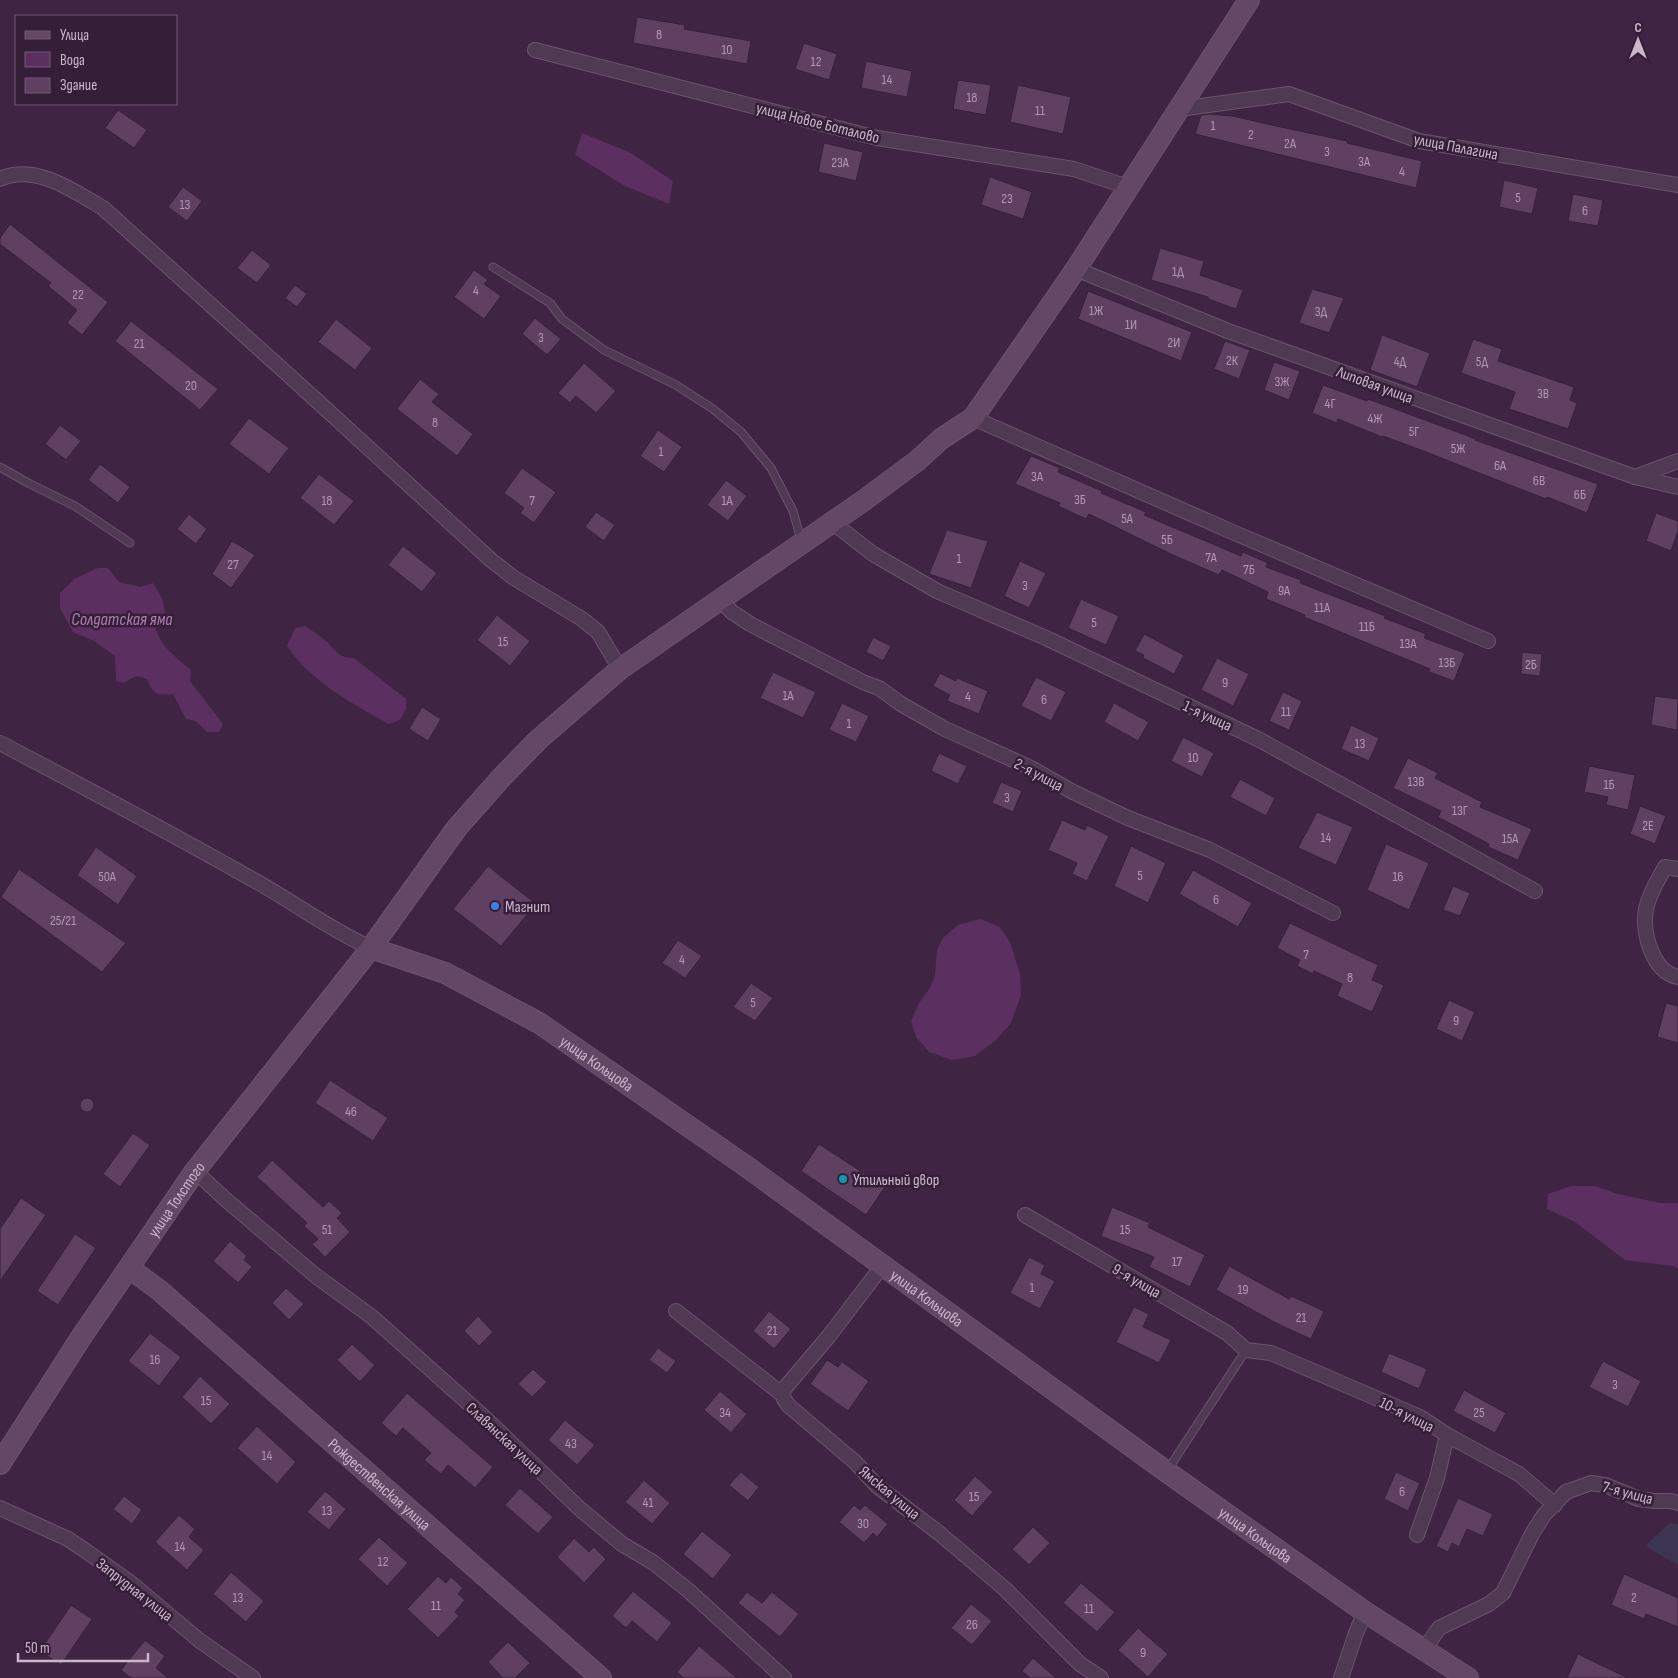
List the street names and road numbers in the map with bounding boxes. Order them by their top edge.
street label: улица Новое Боталово [754,99,881,148]
street label: улица Палагина [1412,130,1499,165]
street label: Липовая улица [1333,362,1415,408]
street label: 1-я улица [1180,697,1235,736]
street label: 2-я улица [1011,755,1066,796]
street label: улица Кольцова [556,1032,637,1096]
street label: улица Толстого [145,1158,210,1241]
street label: 9-я улица [1109,1260,1164,1303]
street label: улица Кольцова [886,1266,966,1332]
street label: 10-я улица [1376,1394,1437,1437]
street label: Славянская улица [462,1399,546,1479]
street label: Рождественская улица [324,1435,434,1535]
street label: Ямская улица [855,1462,923,1524]
street label: 7-я улица [1600,1478,1655,1509]
street label: улица Кольцова [1214,1503,1295,1568]
street label: Запрудная улица [92,1554,176,1626]

